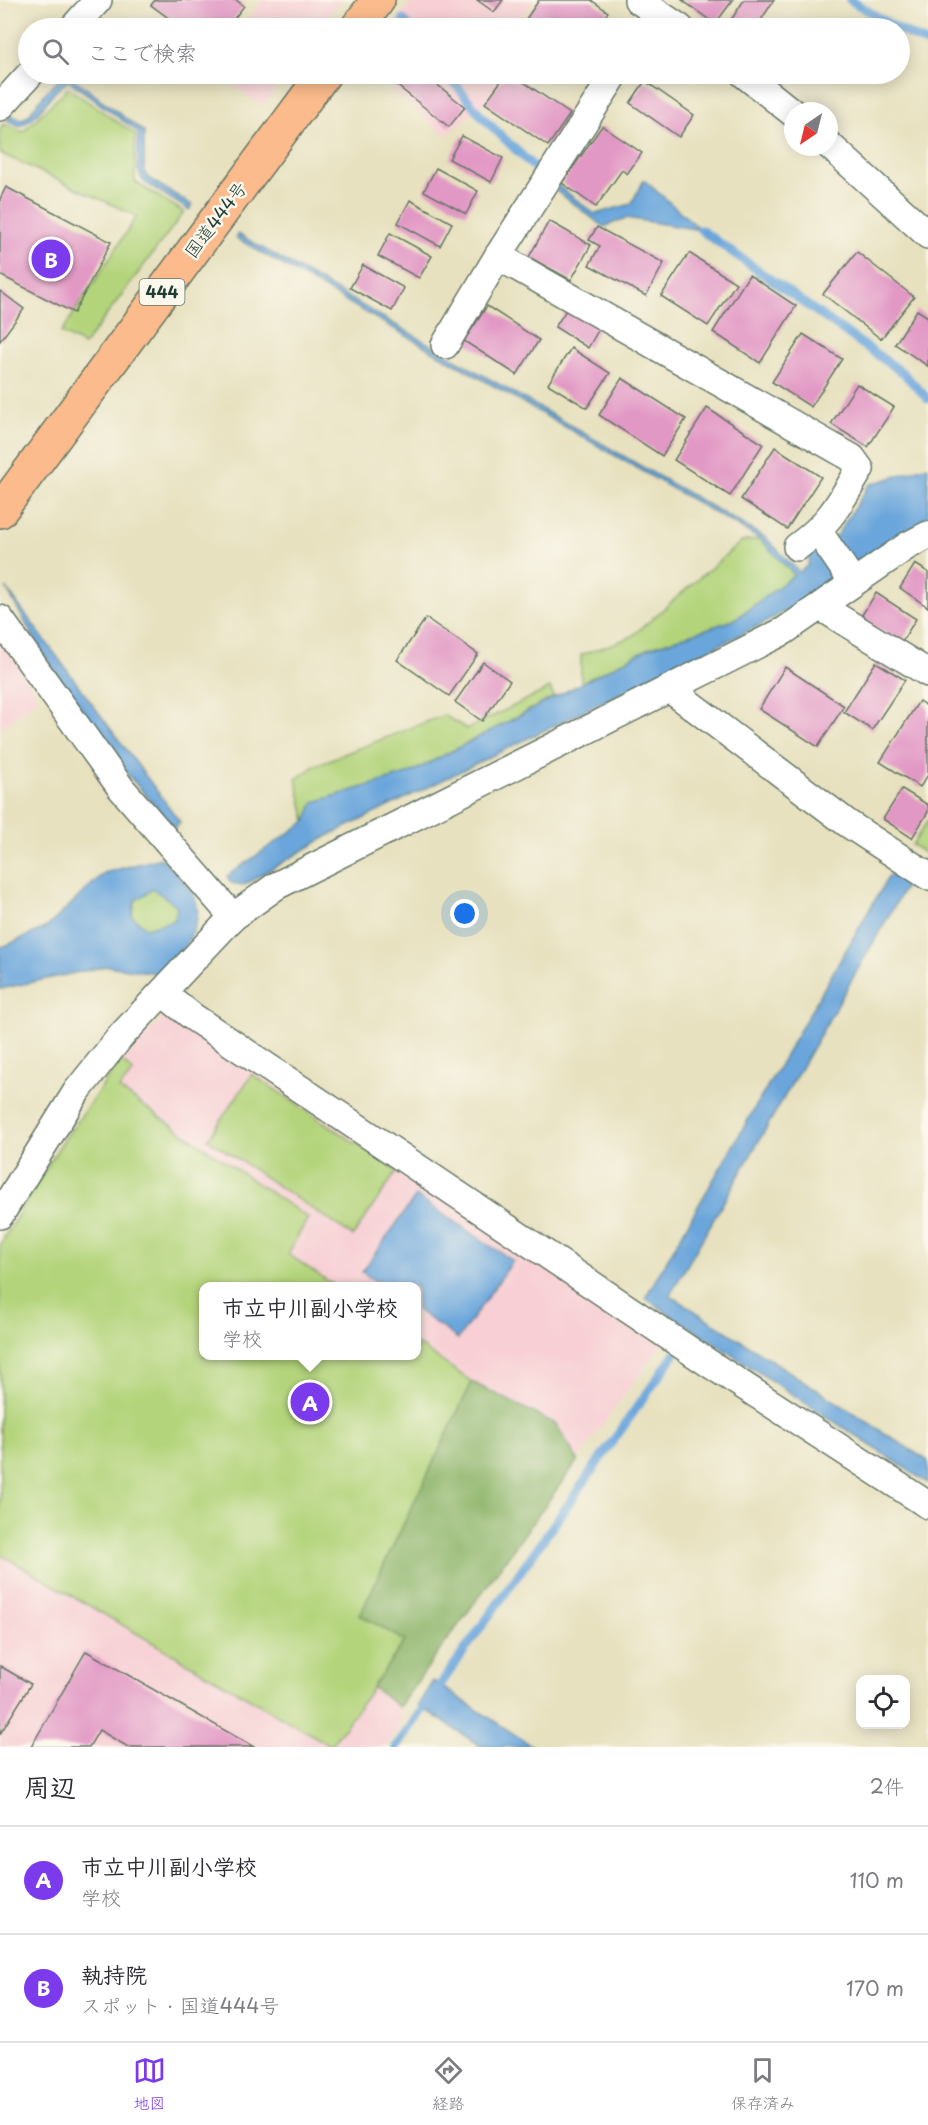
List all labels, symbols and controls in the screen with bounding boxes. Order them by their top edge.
search box [18,18,910,84]
icon: search [39,35,72,68]
text: ここで検索 [87,35,197,68]
north arrow [784,102,838,156]
street label: 国道444号 [177,175,253,263]
pin: B [32,236,70,282]
road number: 444 [140,279,184,305]
your location [450,899,479,928]
popup [199,1282,421,1360]
text: 市立中川副小学校 [222,1290,398,1323]
text: 学校 [222,1323,262,1353]
pin: A [290,1380,330,1424]
map controls [856,1675,910,1729]
button: locate [856,1675,910,1729]
text: 周辺 [24,1767,76,1806]
text: 2件 [870,1771,904,1801]
text: 市立中川副小学校 [81,1849,257,1882]
text: A [36,1865,51,1895]
text: 110 m [850,1865,904,1895]
text: 学校 [81,1882,121,1912]
text: 執持院 [81,1957,147,1990]
text: B [37,1973,50,2003]
text: 170 m [846,1973,904,2003]
text: スポット · 国道444号 [81,1990,279,2020]
tab: 地図 [133,2054,166,2114]
tab: 経路 [432,2054,465,2114]
tab: 保存済み [731,2054,795,2114]

